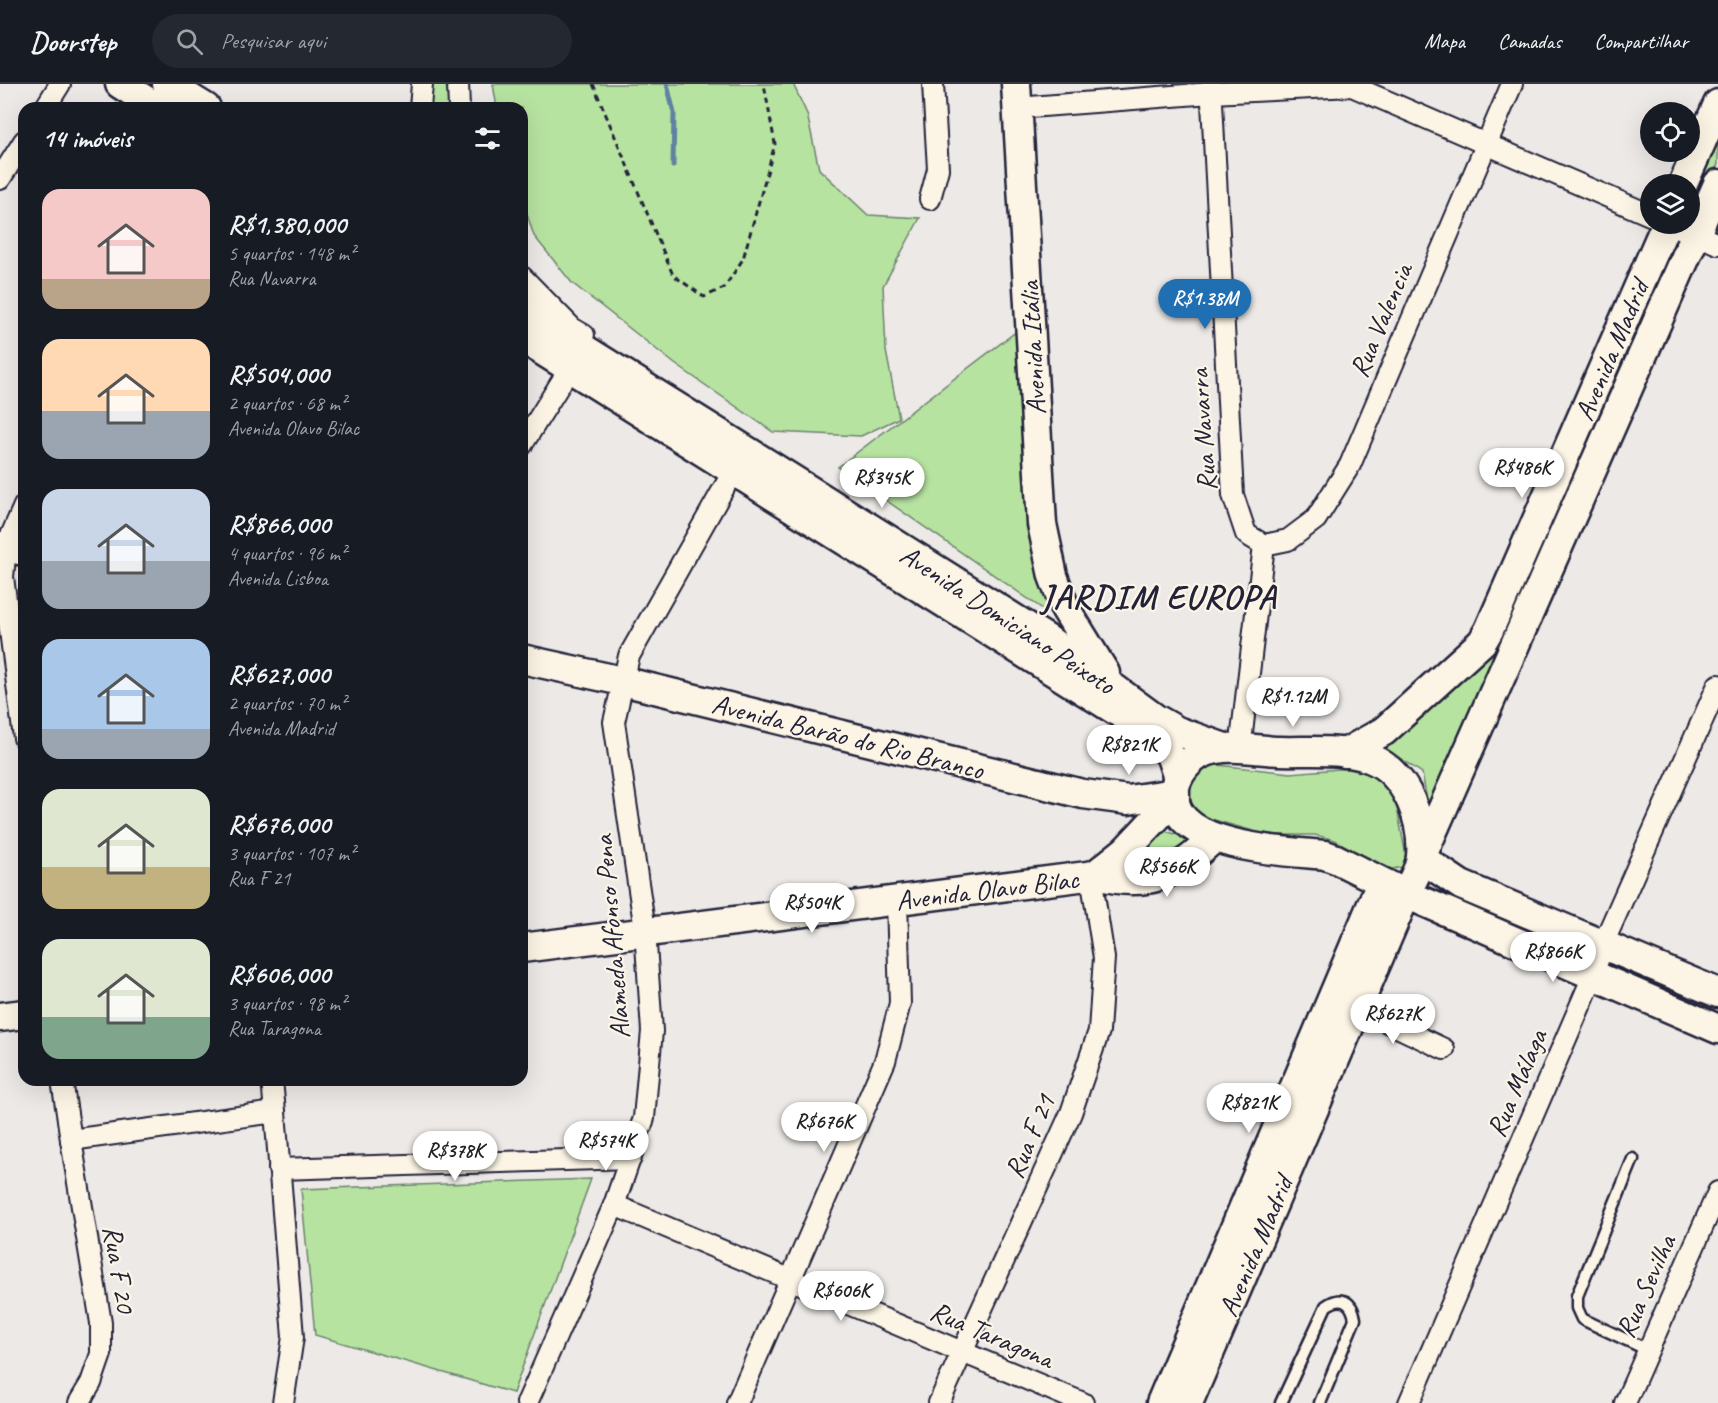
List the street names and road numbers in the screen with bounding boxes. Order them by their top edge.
street label: Rua Valencia [1341,256,1421,382]
street label: Avenida Madrid [1566,271,1658,426]
street label: Avenida Itália [1011,279,1053,416]
street label: Rua Navarra [1181,366,1224,492]
street label: Avenida Domiciano Peixoto [894,537,1124,703]
street label: Avenida Barão do Rio Branco [709,686,989,788]
street label: Alameda Afonso Pena [585,832,638,1040]
street label: Avenida Olavo Bilac [894,861,1082,918]
street label: Rua Málaga [1478,1023,1555,1142]
street label: Rua F 21 [996,1088,1063,1183]
street label: Avenida Madrid [1210,1167,1302,1322]
street label: Rua F 20 [95,1223,144,1317]
street label: Rua Sevilha [1607,1228,1684,1343]
street label: Rua Taragona [925,1293,1061,1377]

